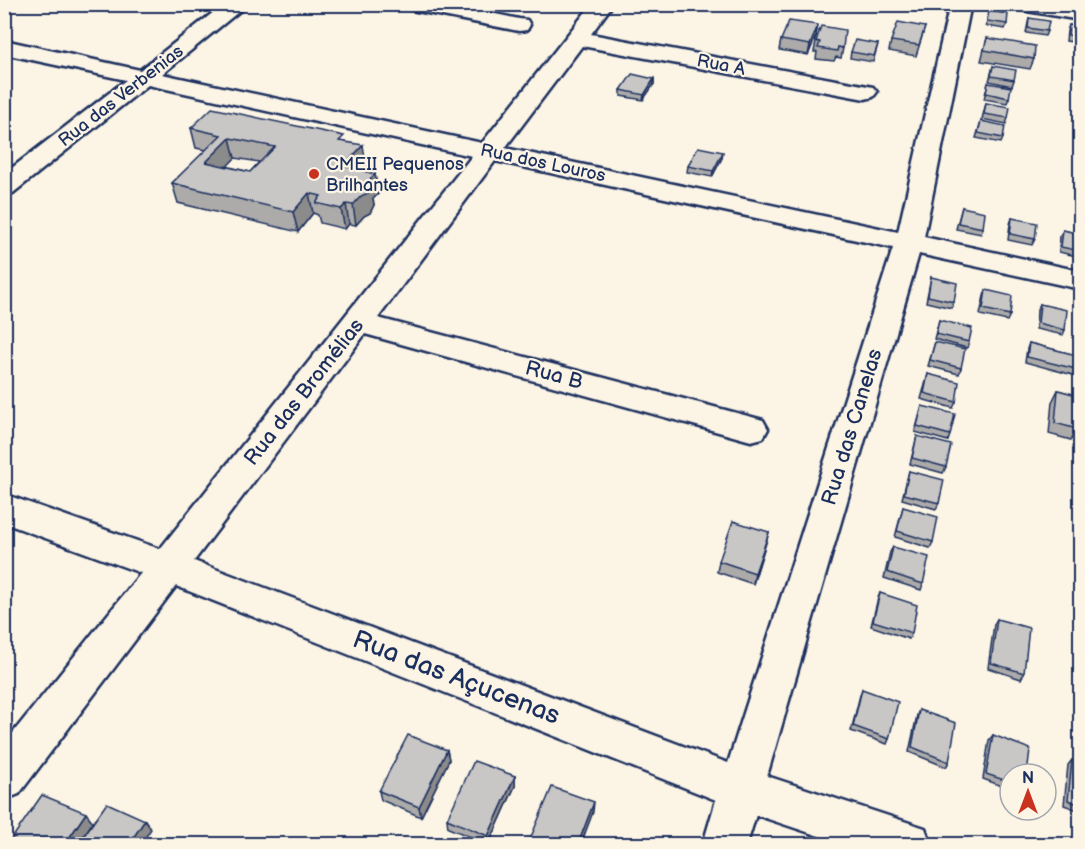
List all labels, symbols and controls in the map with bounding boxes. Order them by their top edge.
street label: Rua das Verbenias [54,41,188,151]
street label: Rua A [695,50,747,80]
street label: Rua dos Louros [479,139,608,187]
place label: CMEII Pequenos Brilhantes [326,154,464,196]
marker: CMEII Pequenos Brilhantes [307,167,321,181]
street label: Rua das Bromélias [239,314,369,470]
street label: Rua das Canelas [816,346,888,508]
street label: Rua B [522,355,586,395]
street label: Rua das Açucenas [348,624,564,732]
north arrow [998,762,1058,822]
text: N [1022,769,1034,788]

